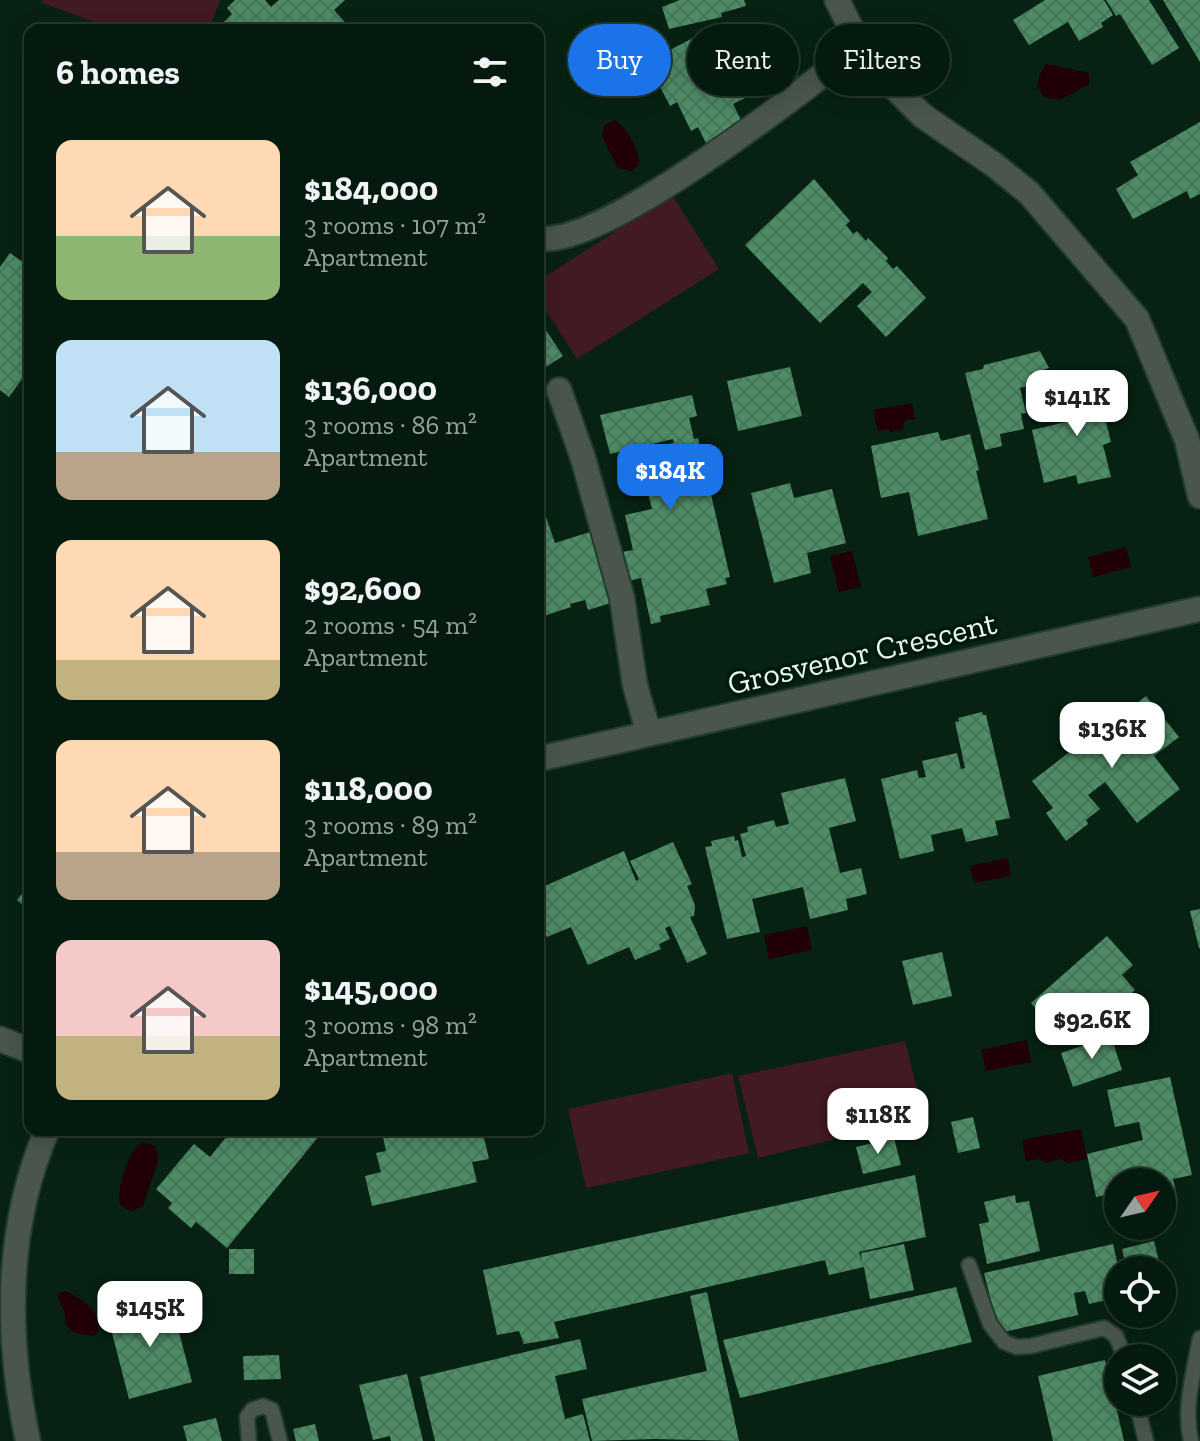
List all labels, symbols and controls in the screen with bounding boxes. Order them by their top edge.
chip: Buy [568,24,671,96]
chip: Rent [687,24,799,96]
chip: Filters [815,24,950,96]
icon: filters [468,50,512,94]
text: 6 homes [56,52,180,93]
text: $184,000 [304,168,438,209]
icon: home [120,172,216,268]
text: 3 rooms · 107 m² [304,209,486,241]
text: Apartment [304,241,427,273]
text: $136,000 [304,368,437,409]
pin: $141K [1021,370,1133,438]
icon: home [120,372,216,468]
text: $141K [1044,380,1110,412]
text: 3 rooms · 86 m² [304,409,477,441]
text: Apartment [304,441,427,473]
pin: $184K [614,444,726,512]
text: $184K [635,454,705,486]
text: $92,600 [304,568,422,609]
icon: home [120,572,216,668]
street label: Grosvenor Crescent [724,604,1000,702]
text: 2 rooms · 54 m² [304,609,477,641]
text: Apartment [304,641,427,673]
pin: $136K [1056,702,1168,770]
text: $136K [1078,712,1146,744]
text: $118,000 [304,768,433,809]
icon: home [120,772,216,868]
text: 3 rooms · 89 m² [304,809,477,841]
text: Apartment [304,841,427,873]
text: $145,000 [304,968,438,1009]
icon: home [120,972,216,1068]
pin: $92.6K [1027,993,1157,1061]
text: $92.6K [1053,1003,1131,1035]
text: 3 rooms · 98 m² [304,1009,477,1041]
text: Apartment [304,1041,427,1073]
pin: $118K [822,1088,934,1156]
text: $118K [845,1098,911,1130]
north arrow [1104,1168,1176,1240]
map controls [1104,1168,1176,1416]
button: locate [1104,1256,1176,1328]
pin: $145K [94,1281,206,1349]
text: $145K [115,1291,185,1323]
button: layers [1104,1344,1176,1416]

